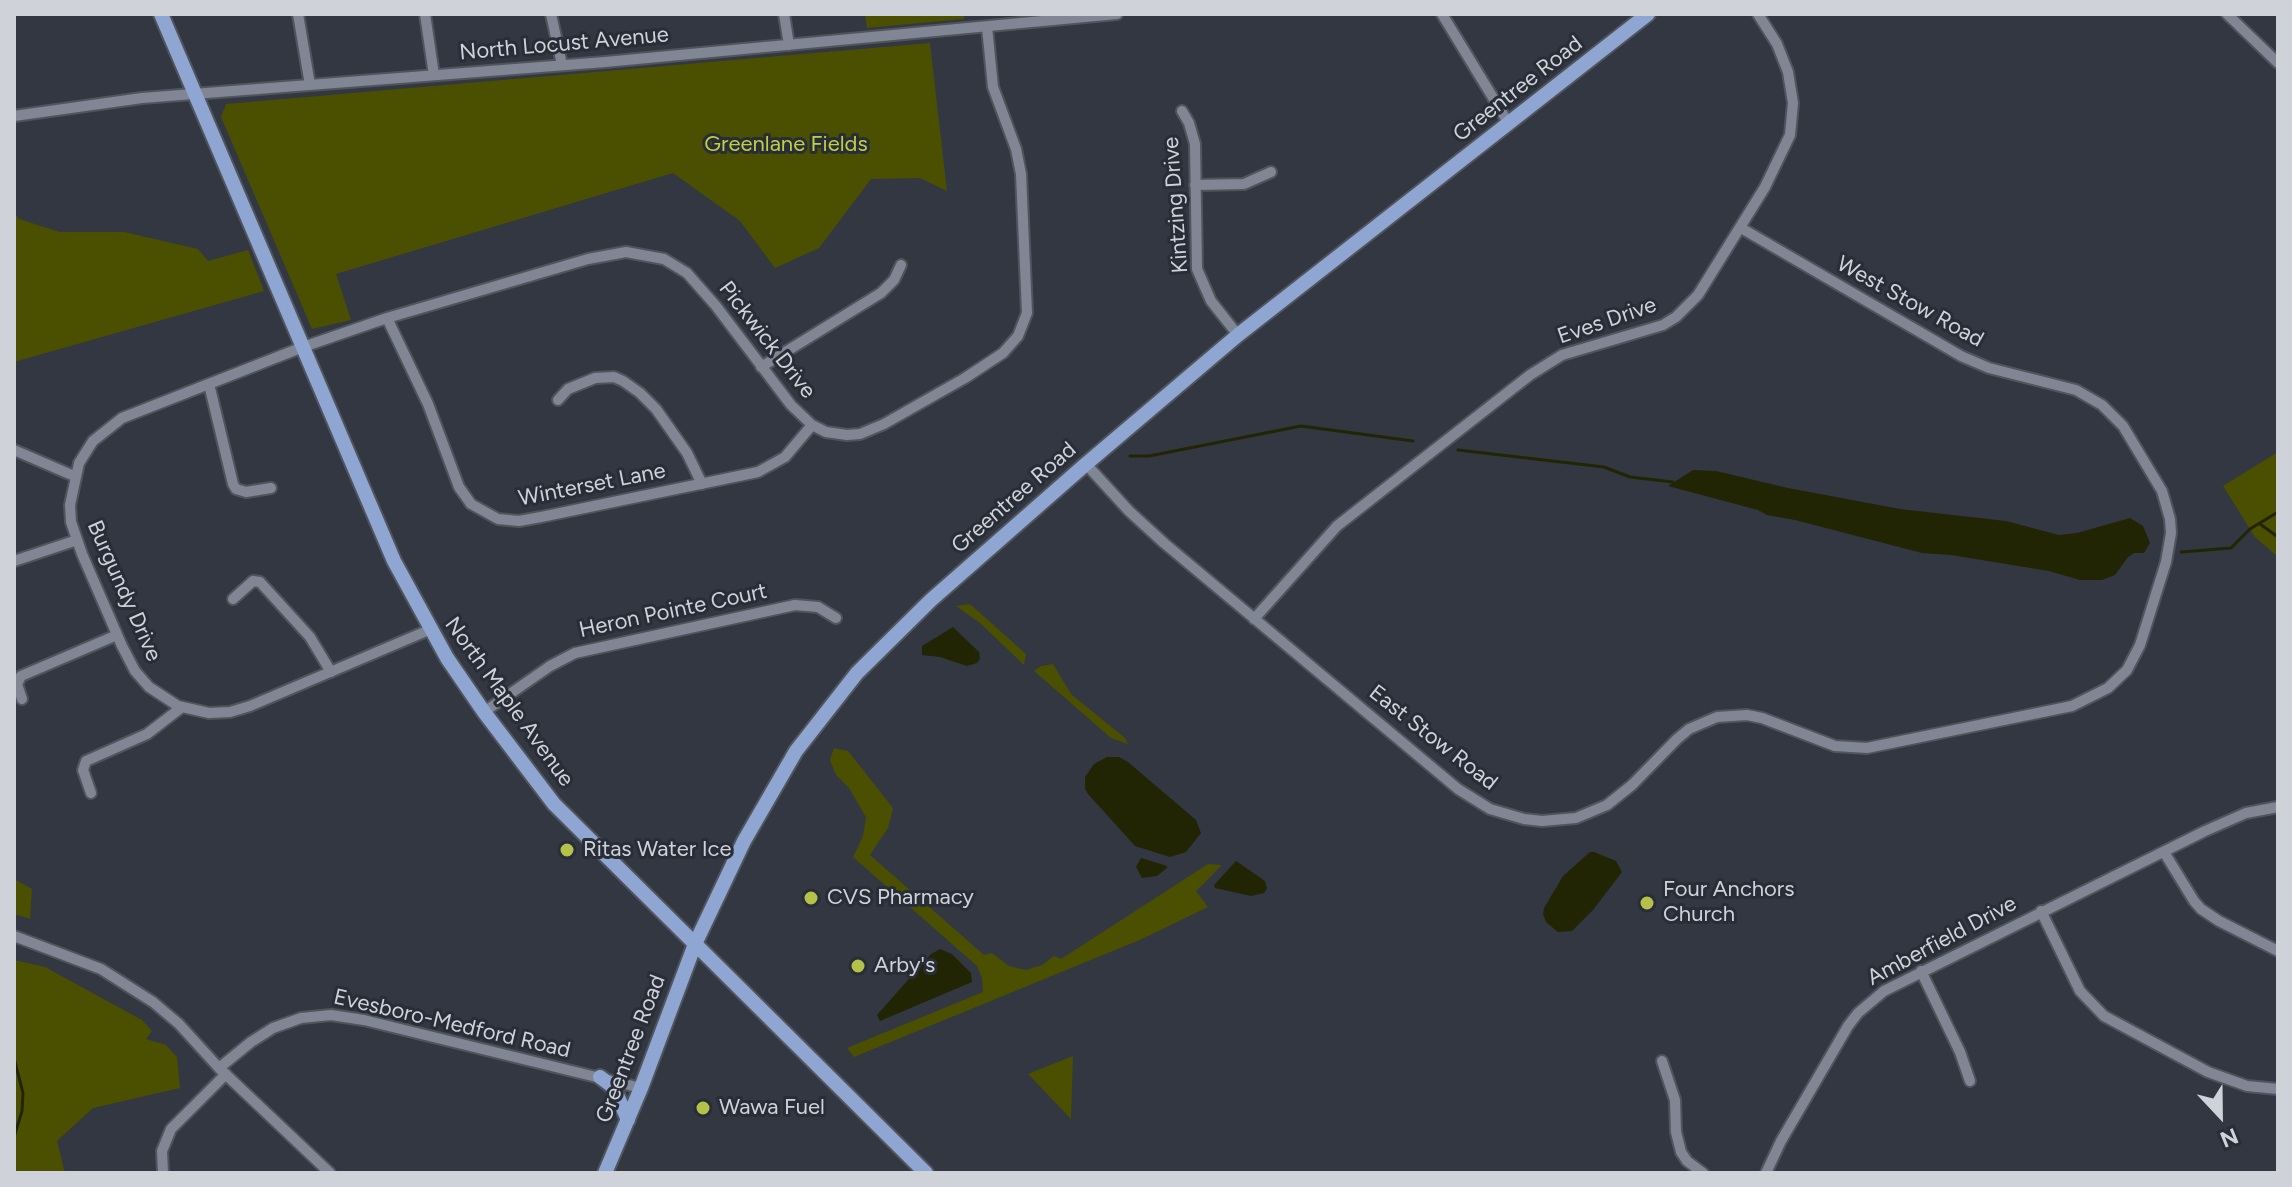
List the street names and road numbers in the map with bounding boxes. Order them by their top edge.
street label: North Locust Avenue [458,22,670,66]
street label: Greentree Road [1448,30,1588,148]
street label: Kintzing Drive [1158,136,1194,274]
street label: West Stow Road [1832,251,1988,353]
street label: Pickwick Drive [713,276,821,404]
street label: Eves Drive [1554,292,1660,350]
street label: Greentree Road [946,437,1082,559]
street label: Winterset Lane [516,458,668,512]
street label: Burgundy Drive [81,516,167,666]
street label: Heron Pointe Court [577,578,769,644]
street label: North Maple Avenue [439,612,579,792]
street label: East Stow Road [1363,680,1503,796]
street label: Amberfield Drive [1863,891,2021,991]
street label: Greentree Road [591,971,671,1127]
street label: Evesboro-Medford Road [331,984,573,1064]

